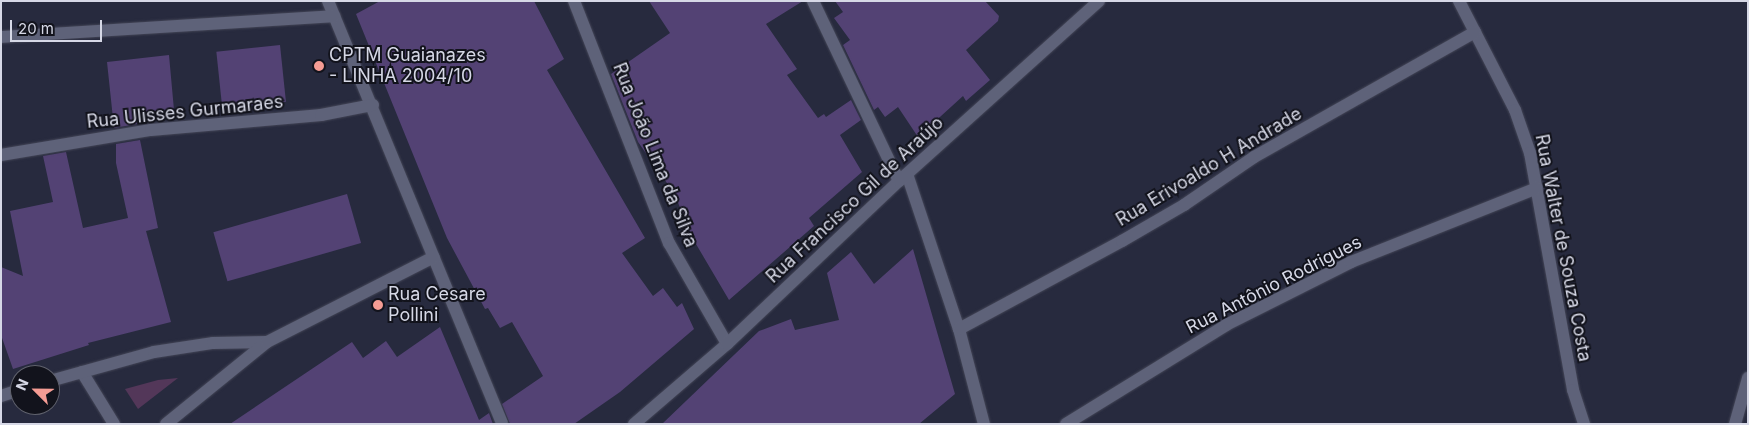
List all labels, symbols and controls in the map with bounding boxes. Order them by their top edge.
scale bar [12,10,105,42]
text: 20 m [18,19,54,38]
place label: CPTM Guaianazes - LINHA 2004/10 [329,45,486,88]
marker: CPTM Guaianazes - LINHA 2004/10 [313,60,325,72]
street label: Rua João Lima da Silva [608,60,702,250]
street label: Rua Ulisses Gurmaraes [86,91,284,133]
street label: Rua Erivoaldo H Andrade [1112,103,1306,231]
street label: Rua Francisco Gil de Araújo [762,112,948,288]
street label: Rua Walter de Souza Costa [1530,132,1596,364]
street label: Rua Antônio Rodrigues [1183,231,1365,339]
place label: Rua Cesare Pollini [388,284,486,326]
marker: Rua Cesare Pollini [372,299,384,311]
north arrow [10,365,60,415]
text: N [12,376,32,393]

